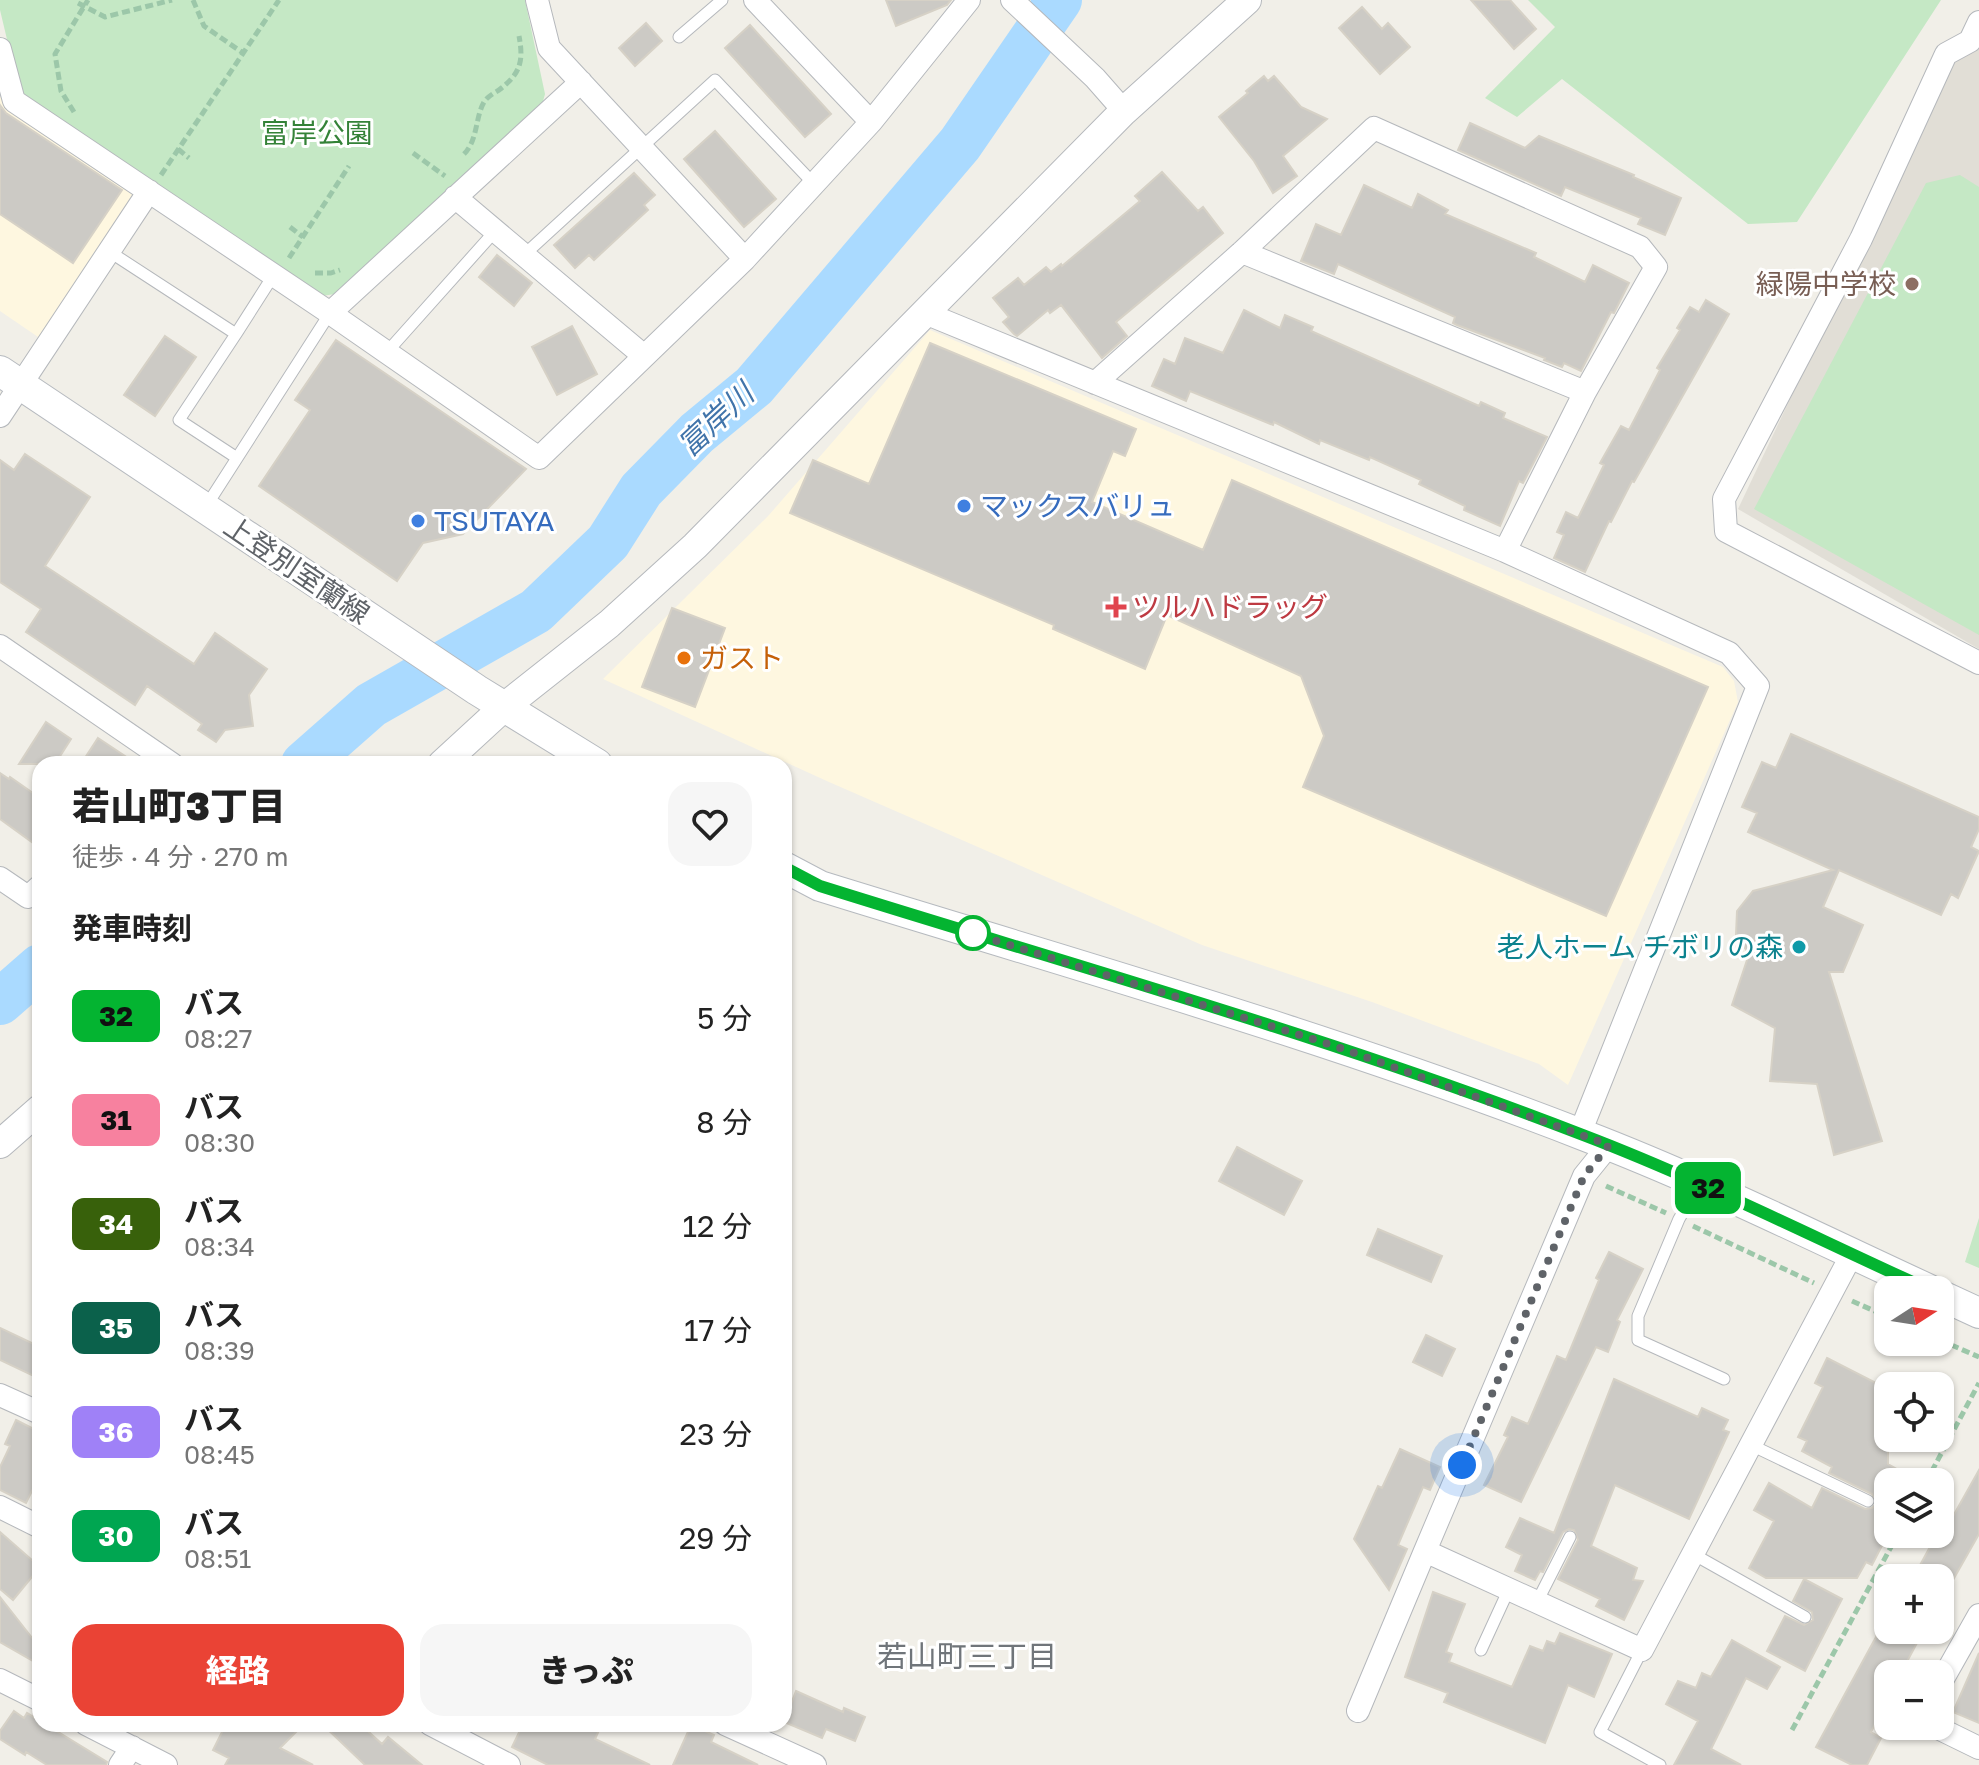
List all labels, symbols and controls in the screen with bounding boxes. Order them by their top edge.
park label: 富岸公園 [261,116,373,149]
place label: 緑陽中学校 [1756,267,1896,300]
marker: 緑陽中学校 [1903,275,1921,293]
water label: 富岸川 [670,373,763,463]
place label: マックスバリュ [980,489,1175,522]
marker: マックスバリュ [955,497,973,515]
place label: TSUTAYA [434,504,555,537]
street label: 上登別室蘭線 [218,509,376,630]
marker: TSUTAYA [409,512,427,530]
place label: ツルハドラッグ [1132,590,1328,623]
marker: ツルハドラッグ [1107,598,1125,616]
place label: ガスト [700,641,784,674]
marker: ガスト [675,649,693,667]
button: heart [668,782,752,866]
text: 若山町3丁目 [72,783,286,828]
text: 徒歩 · 4 分 · 270 m [72,841,288,872]
text: 発車時刻 [72,910,192,946]
unlabelled marker [956,916,990,950]
place label: 老人ホーム チボリの森 [1497,930,1783,963]
marker: 老人ホーム チボリの森 [1790,938,1808,956]
text: バス [184,985,244,1021]
text: 32 [99,999,133,1032]
text: 5 分 [697,1000,752,1036]
text: 08:27 [184,1023,253,1054]
text: バス [184,1089,244,1125]
text: 31 [100,1103,132,1136]
text: 8 分 [696,1104,752,1140]
text: 08:30 [184,1127,255,1158]
line badge: 32 [1672,1162,1744,1214]
text: 32 [1691,1171,1725,1204]
text: バス [184,1193,244,1229]
text: 34 [99,1207,133,1240]
text: 12 分 [683,1208,752,1244]
text: 08:34 [184,1231,255,1262]
north arrow [1874,1276,1954,1356]
map controls [1874,1276,1954,1740]
text: バス [184,1297,244,1333]
text: 35 [99,1311,133,1344]
text: 17 分 [684,1312,752,1348]
text: 08:39 [184,1335,255,1366]
button: locate [1874,1372,1954,1452]
text: バス [184,1401,244,1437]
text: 36 [99,1415,133,1448]
text: 23 分 [680,1416,752,1452]
text: 08:45 [184,1439,255,1470]
your location [1442,1445,1482,1485]
button: layers [1874,1468,1954,1548]
text: バス [184,1505,244,1541]
text: 30 [98,1519,134,1552]
text: 29 分 [679,1520,752,1556]
text: 08:51 [184,1543,251,1574]
button: + [1874,1564,1954,1644]
button: 経路 [72,1624,404,1716]
button: きっぷ [420,1624,752,1716]
district label: 若山町三丁目 [877,1638,1057,1674]
button: − [1874,1660,1954,1740]

